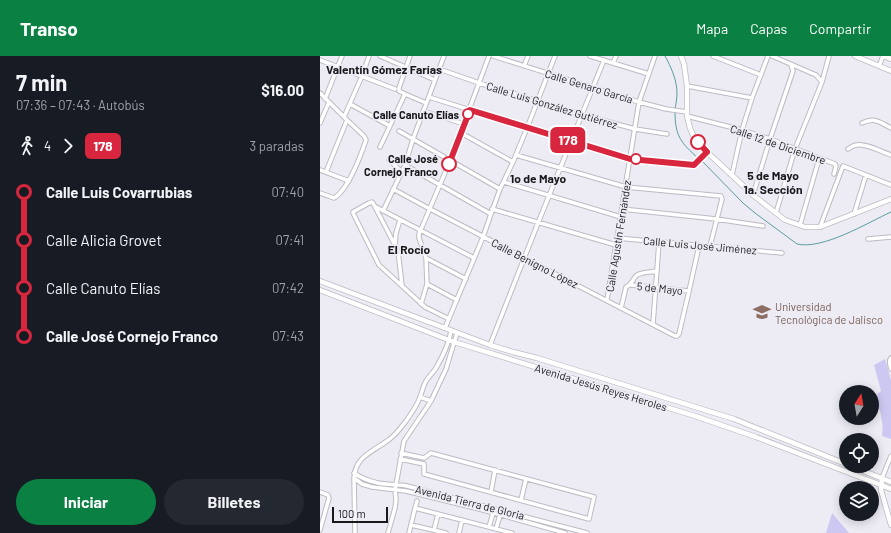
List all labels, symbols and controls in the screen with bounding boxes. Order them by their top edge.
text: Transo [20,17,78,40]
text: Mapa [696,20,728,37]
text: Capas [750,20,787,37]
text: Compartir [809,20,871,37]
district label: Valentín Gómez Farías [326,62,442,76]
street label: Calle Genaro García [543,66,635,106]
text: 7 min [16,69,67,95]
street label: Calle Luis González Gutiérrez [485,79,619,131]
text: $16.00 [261,81,304,99]
text: 07:36 – 07:43 · Autobús [16,97,145,113]
place label: Calle Canuto Elías [373,108,459,121]
marker: Calle Canuto Elías [462,108,474,120]
street label: Calle 12 de Diciembre [728,122,828,167]
line badge: 178 [545,127,591,153]
text: 178 [558,131,578,148]
unlabelled marker [690,134,706,150]
icon: walk [16,135,38,157]
icon: forward [57,135,79,157]
text: 178 [93,137,113,154]
text: 4 [44,138,51,154]
text: 3 paradas [250,138,304,154]
place label: Calle José Cornejo Franco [364,152,438,178]
unlabelled marker [630,153,642,165]
marker: Calle José Cornejo Franco [441,156,457,172]
district label: 5 de Mayo 1a. Sección [744,168,802,196]
district label: 1o de Mayo [510,171,566,185]
street label: Calle Agustín Fernández [603,179,633,293]
text: Calle Luis Covarrubias [46,183,192,201]
text: 07:40 [272,184,304,200]
text: Calle Alicia Grovet [46,231,162,249]
text: 07:41 [276,232,304,248]
street label: Calle Luis José Jiménez [643,234,758,256]
street label: Calle Benigno López [489,235,581,291]
district label: El Rocío [388,242,430,256]
text: Calle Canuto Elías [46,279,160,297]
street label: 5 de Mayo [636,279,684,297]
text: 07:42 [272,280,304,296]
place label: Universidad Tecnológica de Jalisco [775,300,883,326]
school or university icon: Universidad Tecnológica de Jalisco [752,302,772,322]
text: Calle José Cornejo Franco [46,327,218,345]
text: 07:43 [272,328,304,344]
street label: Avenida Jesús Reyes Heroles [533,361,669,413]
north arrow [839,385,879,425]
map controls [839,385,879,521]
button: locate [839,433,879,473]
button: Iniciar [16,479,156,525]
button: Billetes [164,479,304,525]
button: layers [839,481,879,521]
street label: Avenida Tierra de Gloria [414,482,526,522]
scale bar [332,505,388,524]
text: 100 m [338,507,366,520]

